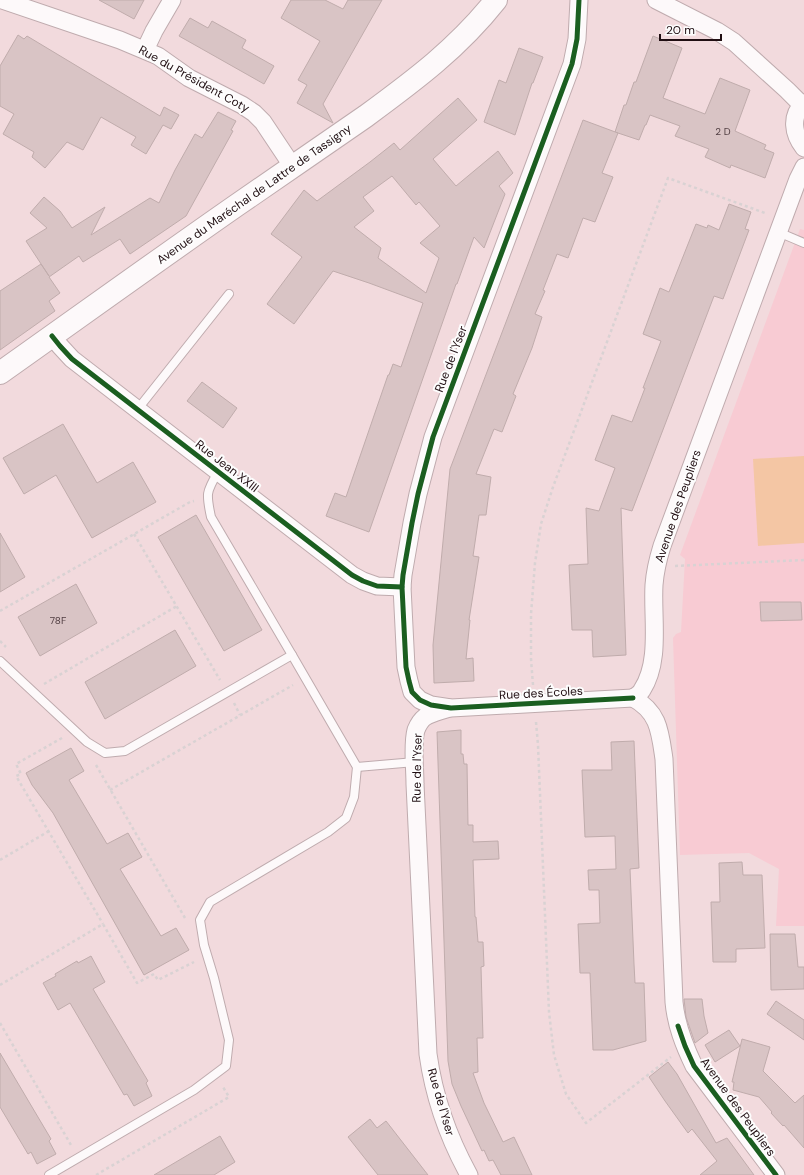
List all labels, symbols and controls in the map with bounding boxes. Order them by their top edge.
scale bar [660,16,721,42]
text: 20 m [666,22,695,38]
street label: Rue du Président Coty [136,42,253,116]
street label: Avenue du Maréchal de Lattre de Tassigny [154,120,355,268]
house number: 2 D [715,125,731,138]
street label: Rue de l'Yser [431,323,471,394]
street label: Rue Jean XXIII [192,436,262,496]
street label: Avenue des Peupliers [651,448,705,564]
house number: 78F [50,614,67,627]
street label: Rue des Écoles [499,683,583,703]
street label: Rue de l'Yser [408,733,426,803]
street label: Avenue des Peupliers [697,1054,779,1160]
street label: Rue de l'Yser [424,1066,458,1138]

